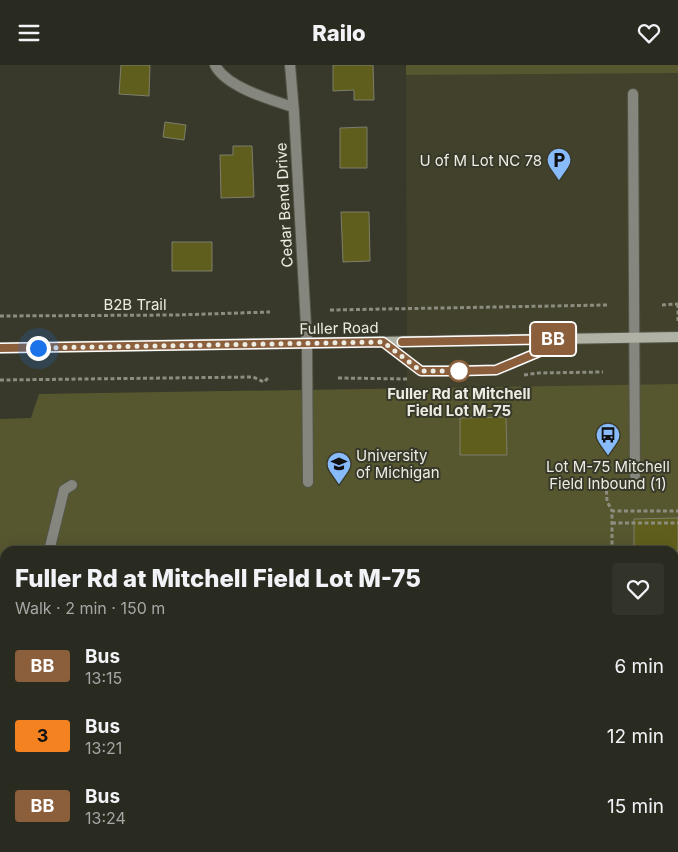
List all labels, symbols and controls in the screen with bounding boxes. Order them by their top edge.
icon: menu [15,19,43,47]
icon: heart [635,19,663,47]
text: Railo [312,20,366,46]
street label: Cedar Bend Drive [271,142,297,268]
parking icon: U of M Lot NC 78 [546,147,572,181]
place label: U of M Lot NC 78 [419,151,542,170]
street label: B2B Trail [103,295,167,314]
street label: Fuller Road [299,318,379,338]
line badge: BB [530,323,576,355]
text: BB [541,328,565,349]
your location [26,336,51,361]
marker: Fuller Rd at Mitchell Field Lot M-75 [448,360,470,382]
place label: Fuller Rd at Mitchell Field Lot M-75 [387,384,531,420]
bus stop icon: Lot M-75 Mitchell Field Inbound (1) [595,422,621,456]
place label: University of Michigan [356,446,440,482]
school or university icon: University of Michigan [326,451,352,485]
place label: Lot M-75 Mitchell Field Inbound (1) [546,457,670,493]
button: heart [612,563,664,615]
text: Fuller Rd at Mitchell Field Lot M-75 [15,564,421,593]
text: Walk · 2 min · 150 m [15,598,165,618]
text: Bus [85,645,120,668]
text: BB [31,655,54,676]
text: 6 min [614,655,664,678]
text: 13:15 [85,668,122,688]
text: Bus [85,715,120,738]
text: 3 [37,725,48,746]
text: 12 min [607,725,664,748]
text: 13:21 [85,738,122,758]
text: Bus [85,785,120,808]
text: BB [31,795,54,816]
text: 15 min [607,795,664,818]
text: 13:24 [85,808,126,828]

